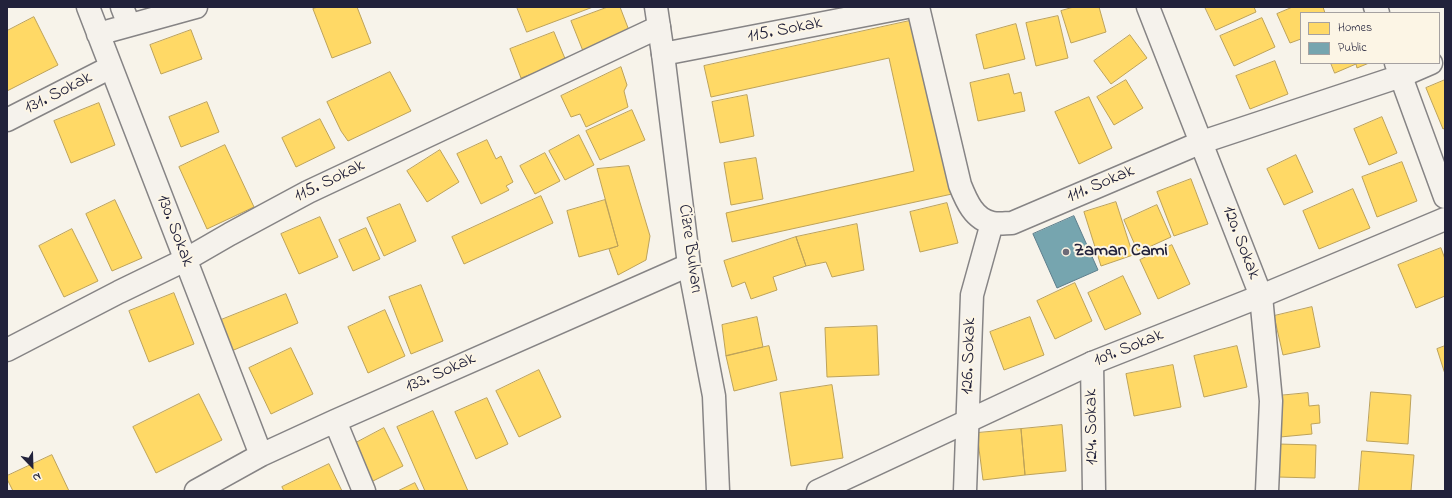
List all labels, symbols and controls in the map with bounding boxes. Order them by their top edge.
legend [1300,12,1440,64]
street label: 115. Sokak [746,13,824,49]
text: Homes [1338,19,1372,37]
text: Public [1338,39,1367,57]
street label: 131. Sokak [22,68,96,120]
street label: 115. Sokak [291,156,369,208]
street label: 111. Sokak [1064,161,1138,209]
street label: 130. Sokak [150,192,198,270]
street label: Cizre Bulvarı [672,203,706,295]
street label: 120. Sokak [1216,203,1264,283]
place label: Zaman Cami [1074,241,1168,263]
marker: Zaman Cami [1061,247,1071,257]
street label: 126. Sokak [958,317,982,395]
street label: 109. Sokak [1091,325,1167,373]
street label: 133. Sokak [403,349,479,399]
street label: 124. Sokak [1082,389,1104,465]
north arrow [12,446,52,486]
text: N [30,468,43,486]

